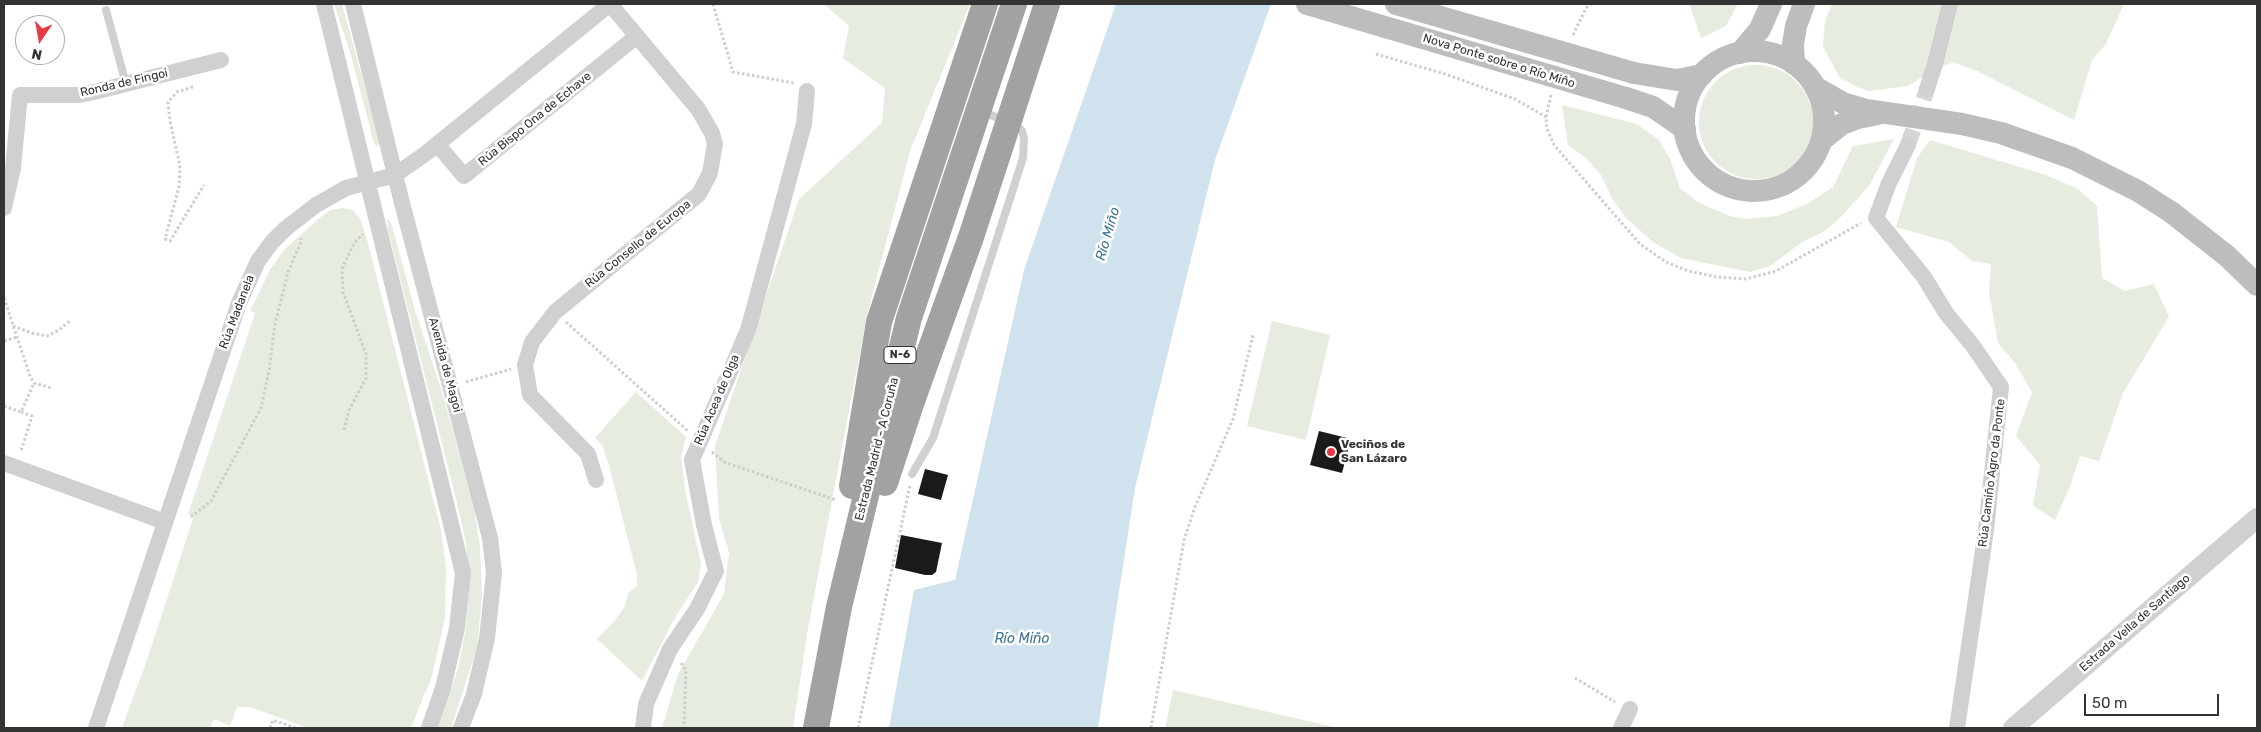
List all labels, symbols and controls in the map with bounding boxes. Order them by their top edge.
north arrow [15,15,65,65]
street label: Nova Ponte sobre o Río Miño [1421,31,1577,91]
text: N [30,45,44,64]
street label: Ronda de Fingoi [79,66,169,100]
street label: Rúa Bispo Ona de Echave [476,69,594,169]
street label: Rúa Consello de Europa [582,197,694,291]
water label: Río Miño [1092,205,1124,263]
street label: Rúa Madanela [216,273,258,351]
street label: Avenida de Magoi [425,316,465,414]
road number: N-6 [884,346,916,364]
street label: Rúa Acea de Olga [691,352,743,448]
street label: Estrada Madrid - A Coruña [852,376,902,522]
street label: Rúa Camiño Agro da Ponte [1976,398,2008,548]
place label: Veciños de San Lázaro [1341,438,1407,466]
marker: Veciños de San Lázaro [1325,446,1337,458]
street label: Estrada Vella de Santiago [2077,571,2193,675]
water label: Río Miño [994,631,1050,647]
scale bar [2086,684,2221,716]
text: 50 m [2092,694,2127,712]

